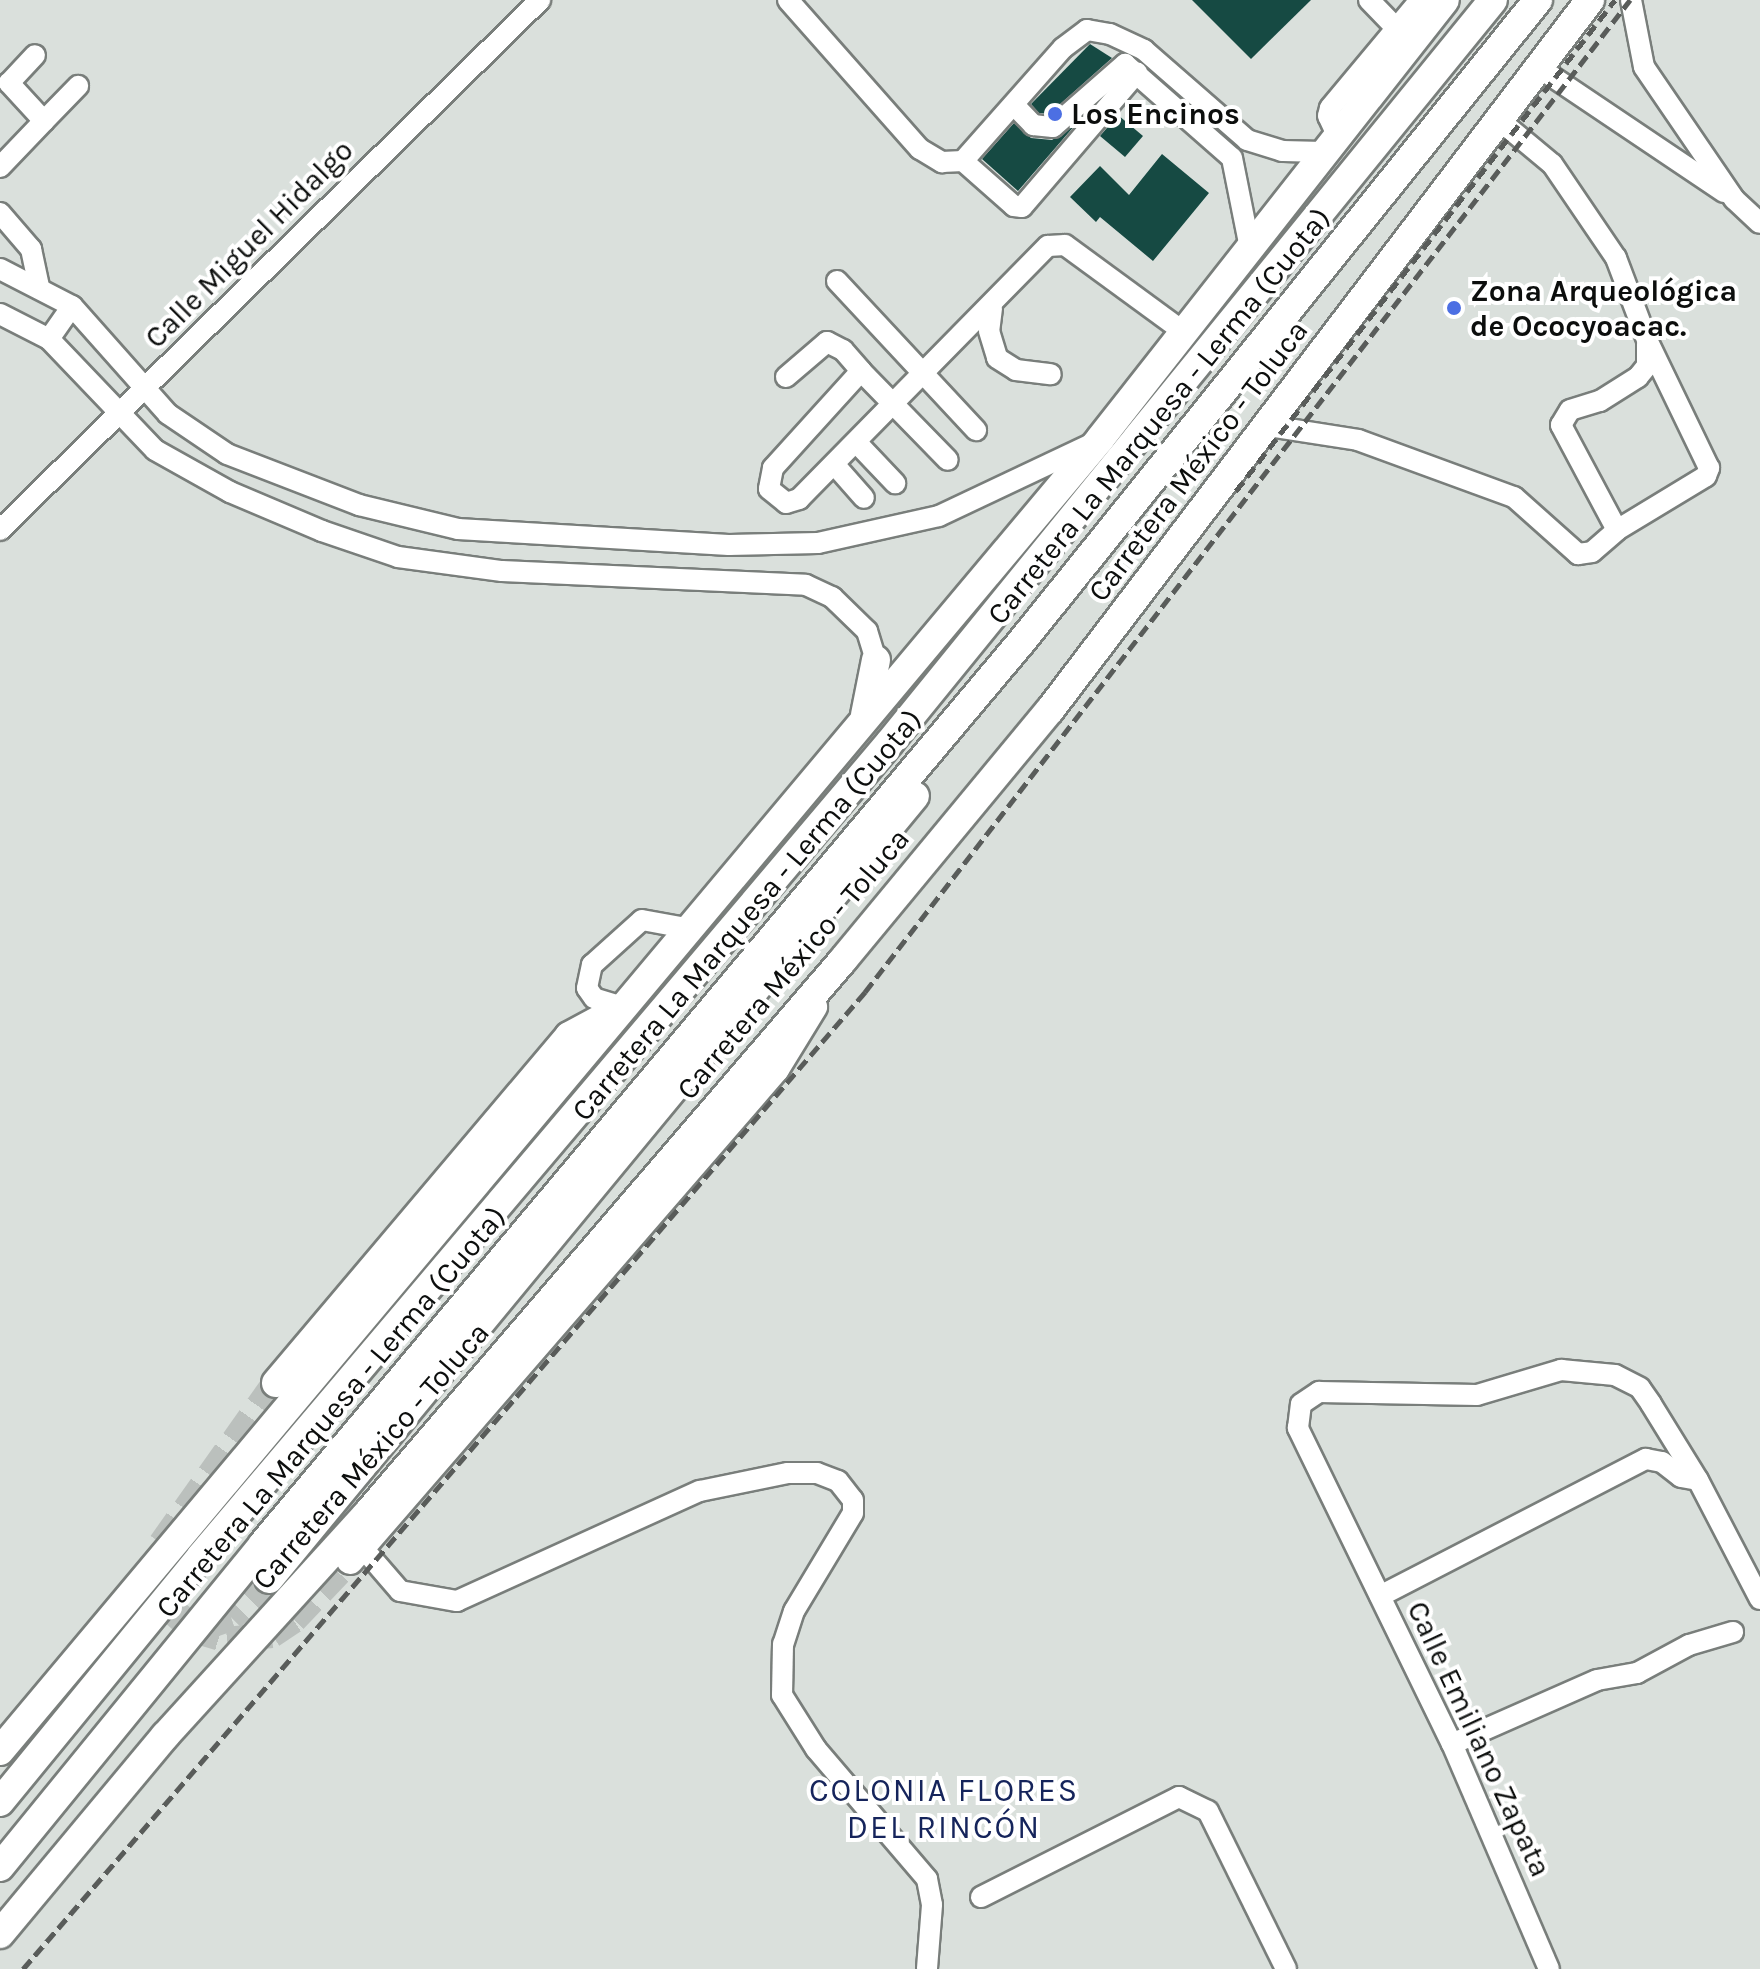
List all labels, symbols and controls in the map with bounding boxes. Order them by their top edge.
place label: Los Encinos [1071,96,1240,132]
marker: Los Encinos [1046,105,1064,123]
street label: Calle Miguel Hidalgo [137,132,361,356]
street label: Carretera La Marquesa - Lerma (Cuota) [980,200,1338,632]
place label: Zona Arqueológica de Ococyoacac. [1470,273,1737,344]
marker: Zona Arqueológica de Ococyoacac. [1445,299,1463,317]
street label: Carretera México - Toluca [1081,313,1315,609]
street label: Carretera La Marquesa - Lerma (Cuota) [564,702,930,1128]
street label: Carretera México - Toluca [669,821,917,1107]
street label: Carretera La Marquesa - Lerma (Cuota) [148,1199,514,1625]
street label: Carretera México - Toluca [245,1315,497,1597]
street label: Calle Emiliano Zapata [1399,1596,1559,1882]
district label: COLONIA FLORES DEL RINCÓN [809,1773,1079,1848]

